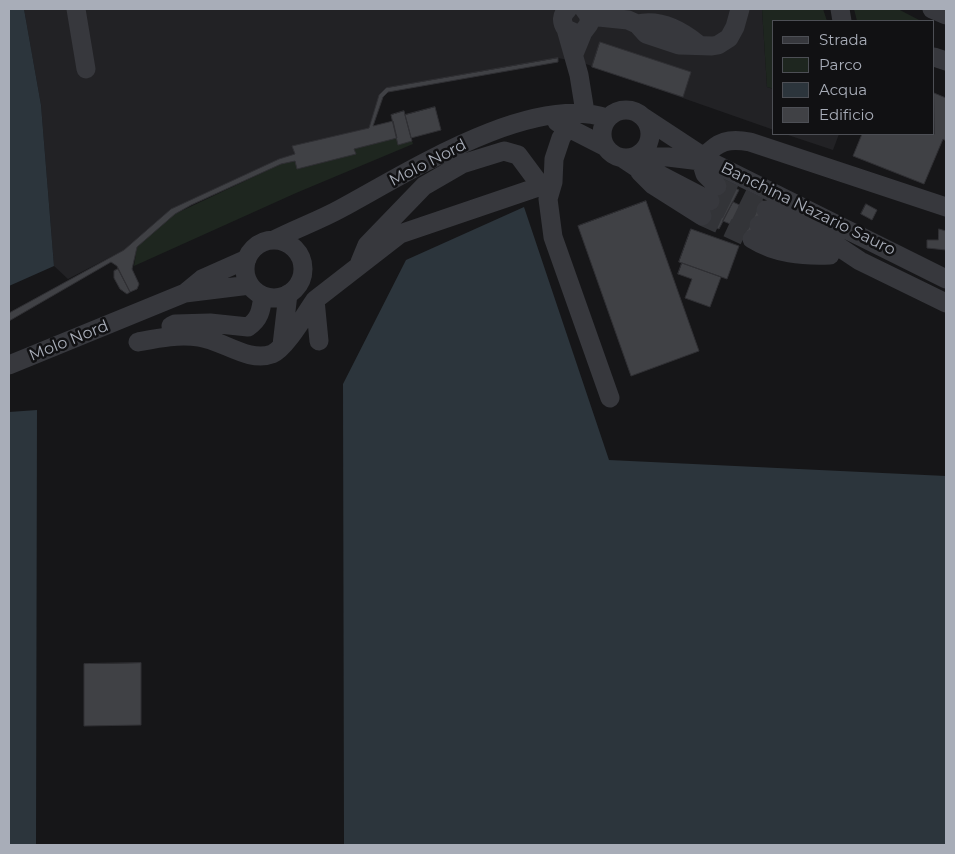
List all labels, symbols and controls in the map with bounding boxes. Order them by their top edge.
legend [772,20,935,135]
text: Strada [819,30,868,49]
text: Parco [819,55,862,74]
text: Acqua [819,80,867,99]
text: Edificio [819,105,874,124]
street label: Molo Nord [386,135,470,191]
street label: Banchina Nazario Sauro [718,158,898,260]
street label: Molo Nord [26,316,112,366]

